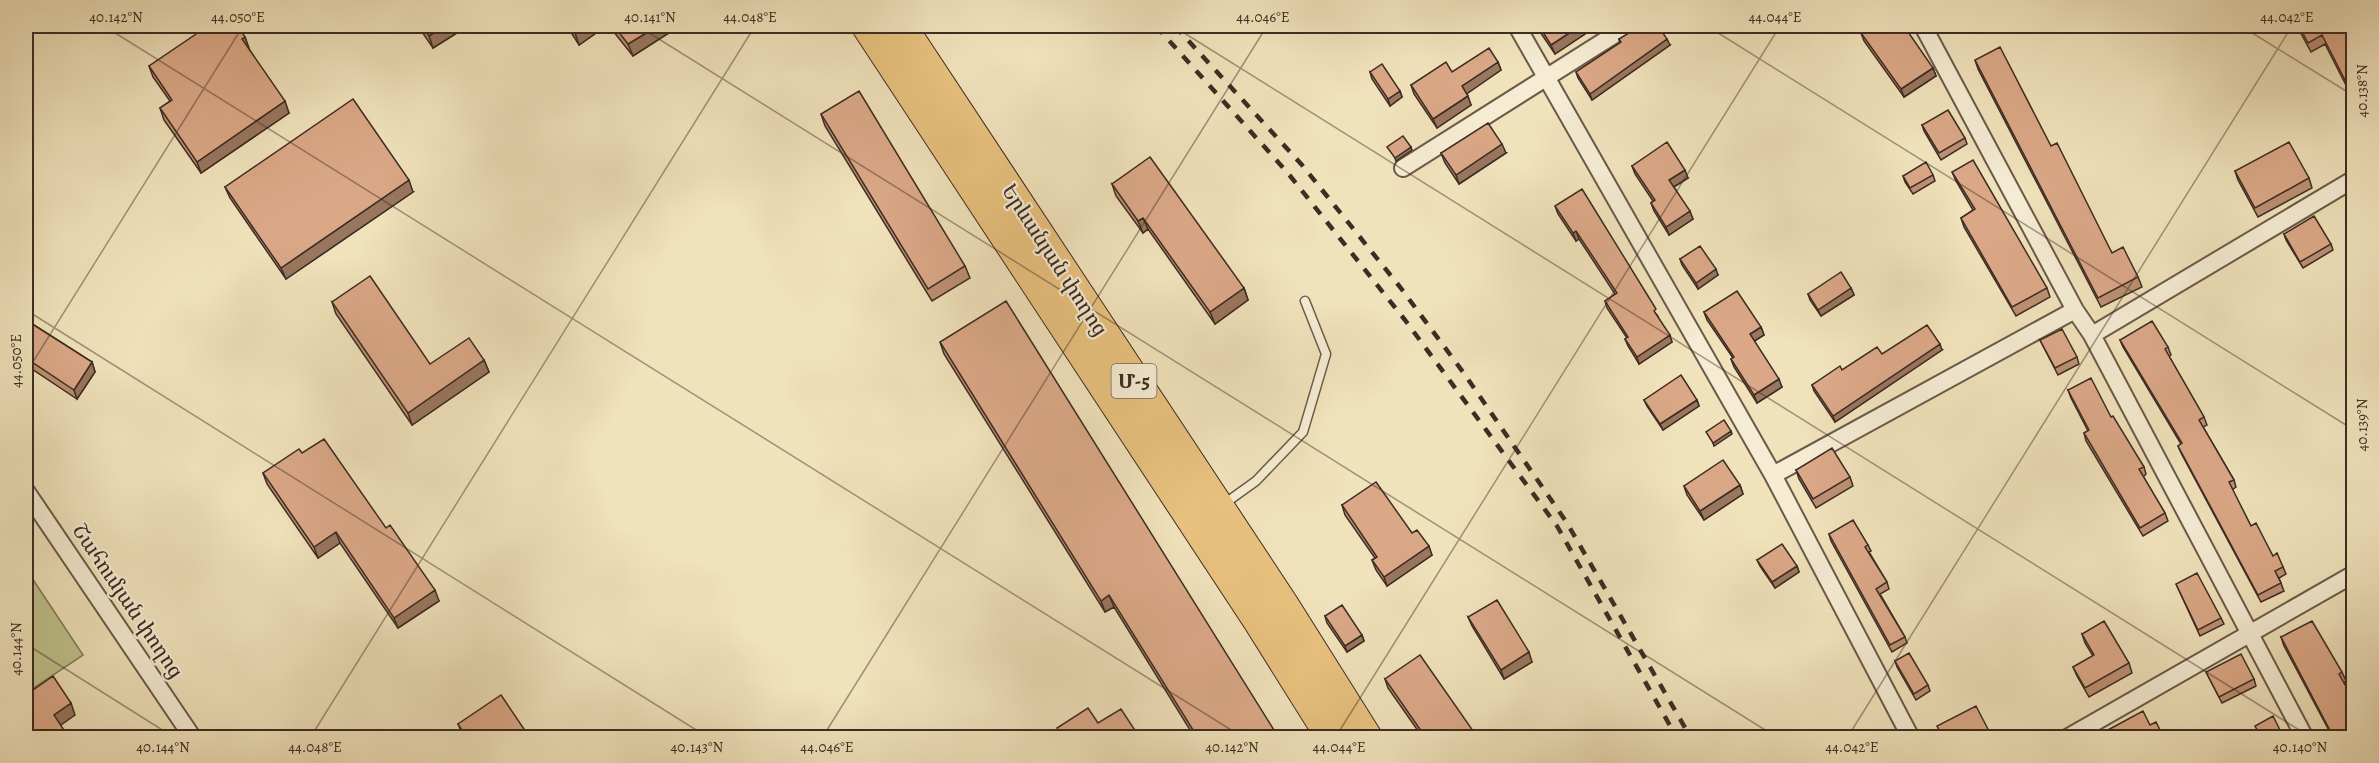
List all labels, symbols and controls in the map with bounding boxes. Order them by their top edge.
text: 40.142°N [89,7,143,27]
text: 44.050°E [211,7,265,27]
text: 40.141°N [624,7,676,27]
text: 44.048°E [723,7,777,27]
text: 44.046°E [1236,7,1290,27]
text: 44.044°E [1748,7,1802,27]
text: 44.042°E [2260,7,2314,27]
text: 40.138°N [2352,64,2372,118]
street label: Երևանյան փողոց [995,179,1115,341]
text: 44.050°E [6,334,26,388]
road number: Մ-5 [1112,364,1156,398]
text: 40.139°N [2352,398,2372,451]
street label: Շահումյան փողոց [66,518,190,684]
text: 40.144°N [6,622,26,676]
text: 40.144°N [136,737,190,757]
text: 44.048°E [288,737,342,757]
text: 40.143°N [671,737,724,757]
text: 44.046°E [800,737,854,757]
text: 40.142°N [1205,737,1259,757]
text: 44.044°E [1312,737,1366,757]
text: 44.042°E [1825,737,1879,757]
text: 40.140°N [2273,737,2328,757]

